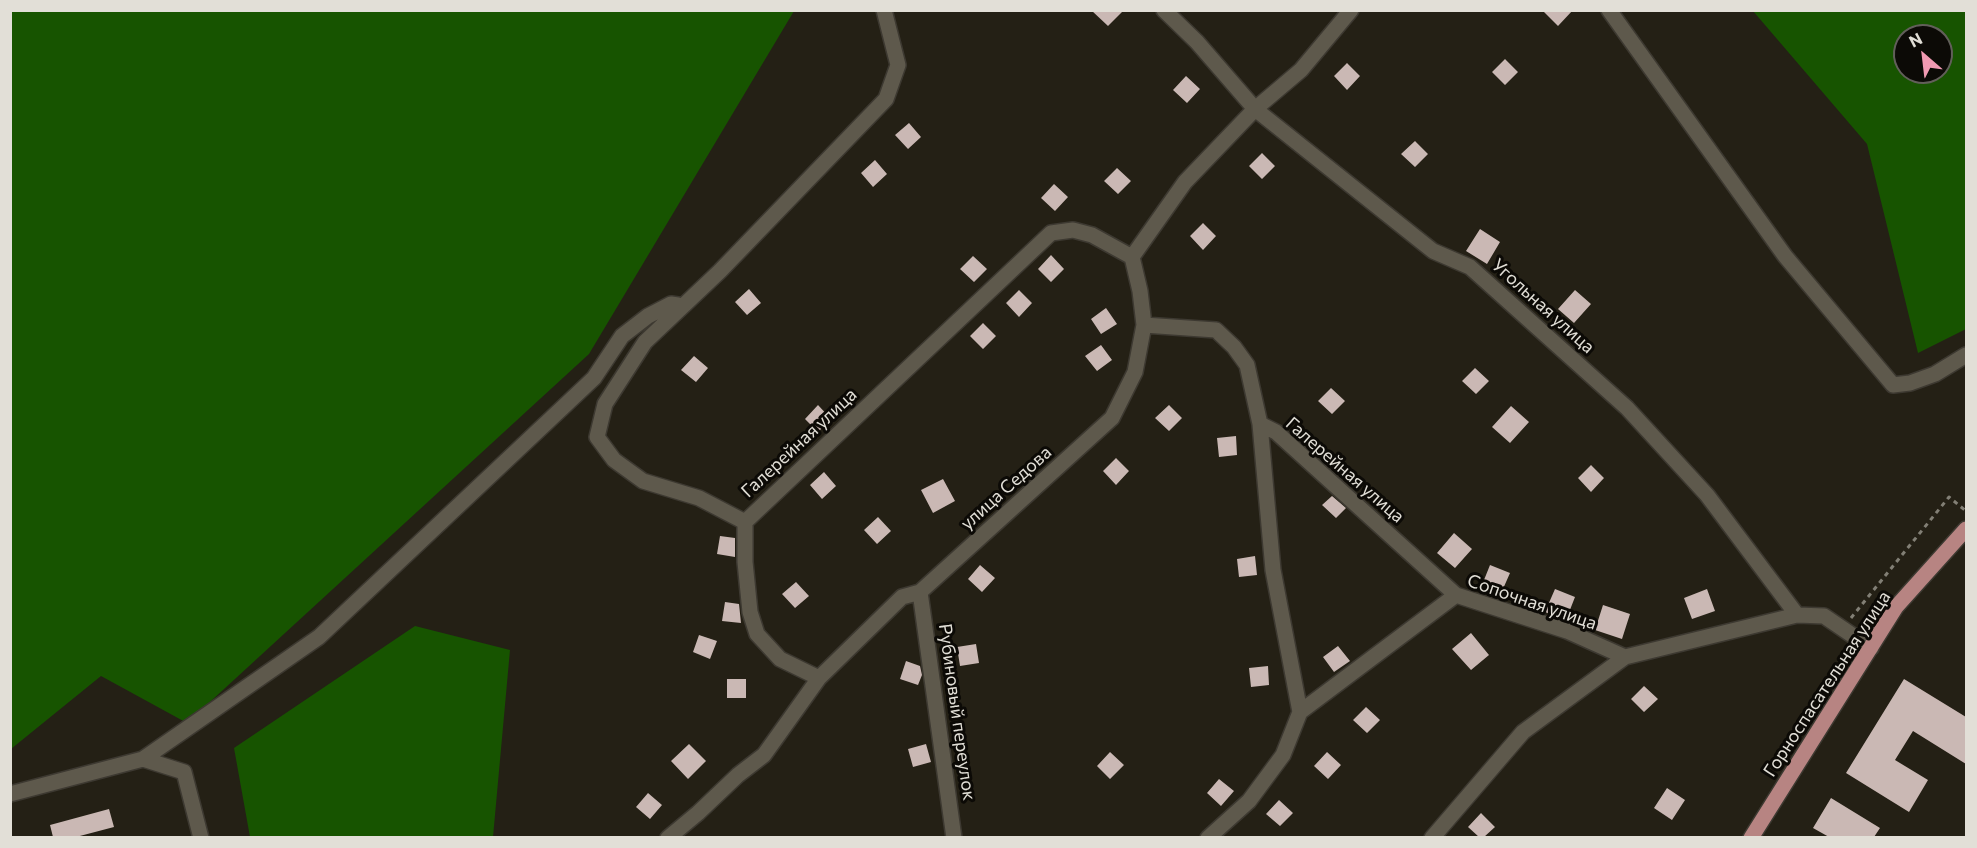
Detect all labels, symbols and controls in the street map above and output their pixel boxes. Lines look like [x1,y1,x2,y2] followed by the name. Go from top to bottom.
[1893,24,1953,84] north arrow
[1905,28,1925,51] text: N
[1487,254,1599,358] street label: Угольная улица
[737,384,861,502] street label: Галерейная улица
[1281,413,1409,527] street label: Галерейная улица
[956,442,1056,534] street label: улица Седова
[1464,570,1600,634] street label: Сопочная улица
[1759,587,1895,781] street label: Горноспасательная улица
[934,622,980,802] street label: Рубиновый переулок

